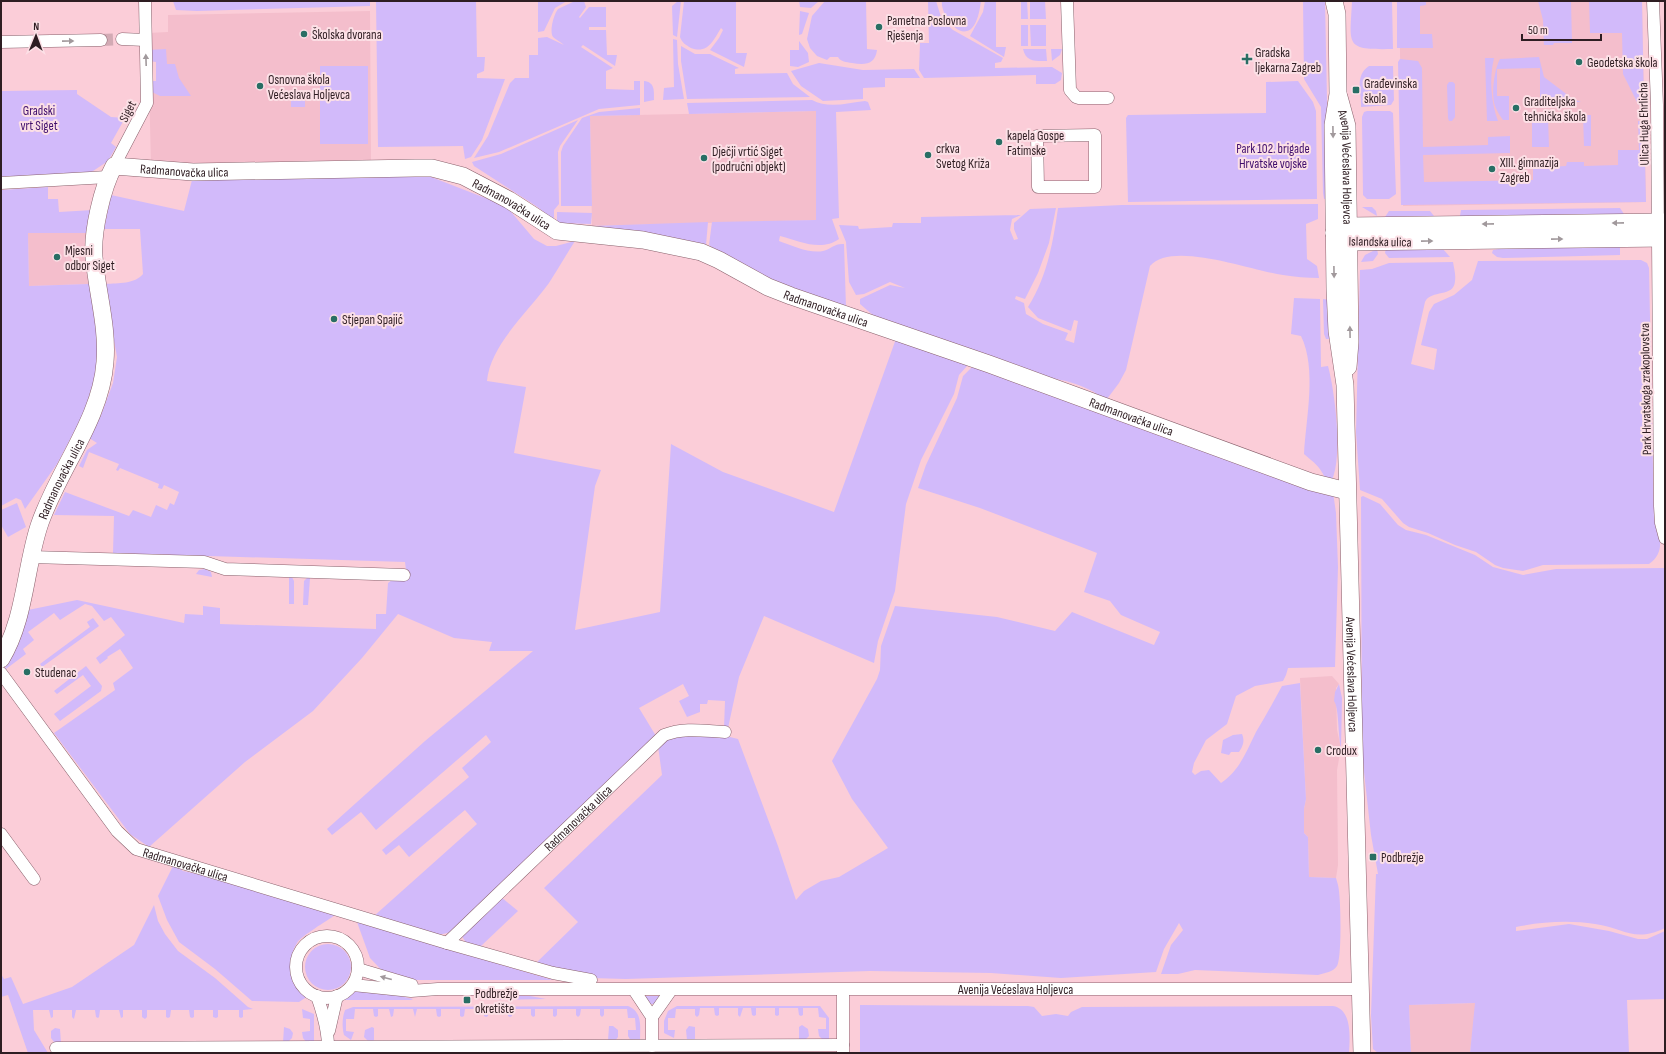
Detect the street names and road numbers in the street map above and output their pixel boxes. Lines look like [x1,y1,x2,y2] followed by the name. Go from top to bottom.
[1635,82,1653,166] street label: Ulica Huga Ehrlicha
[116,98,140,125] street label: Siget
[1334,107,1355,225] street label: Avenija Većeslava Holjevca
[140,161,228,181] street label: Radmanovačka ulica
[469,175,553,234] street label: Radmanovačka ulica
[1348,233,1412,251] street label: Islandska ulica
[781,287,870,331] street label: Radmanovačka ulica
[1637,323,1655,455] street label: Park Hrvatskoga zrakoplovstva
[1087,394,1175,440] street label: Radmanovačka ulica
[35,436,88,522] street label: Radmanovačka ulica
[1342,616,1361,732] street label: Avenija Većeslava Holjevca
[541,782,616,855] street label: Radmanovačka ulica
[141,845,230,885] street label: Radmanovačka ulica
[957,982,1073,998] street label: Avenija Većeslava Holjevca

